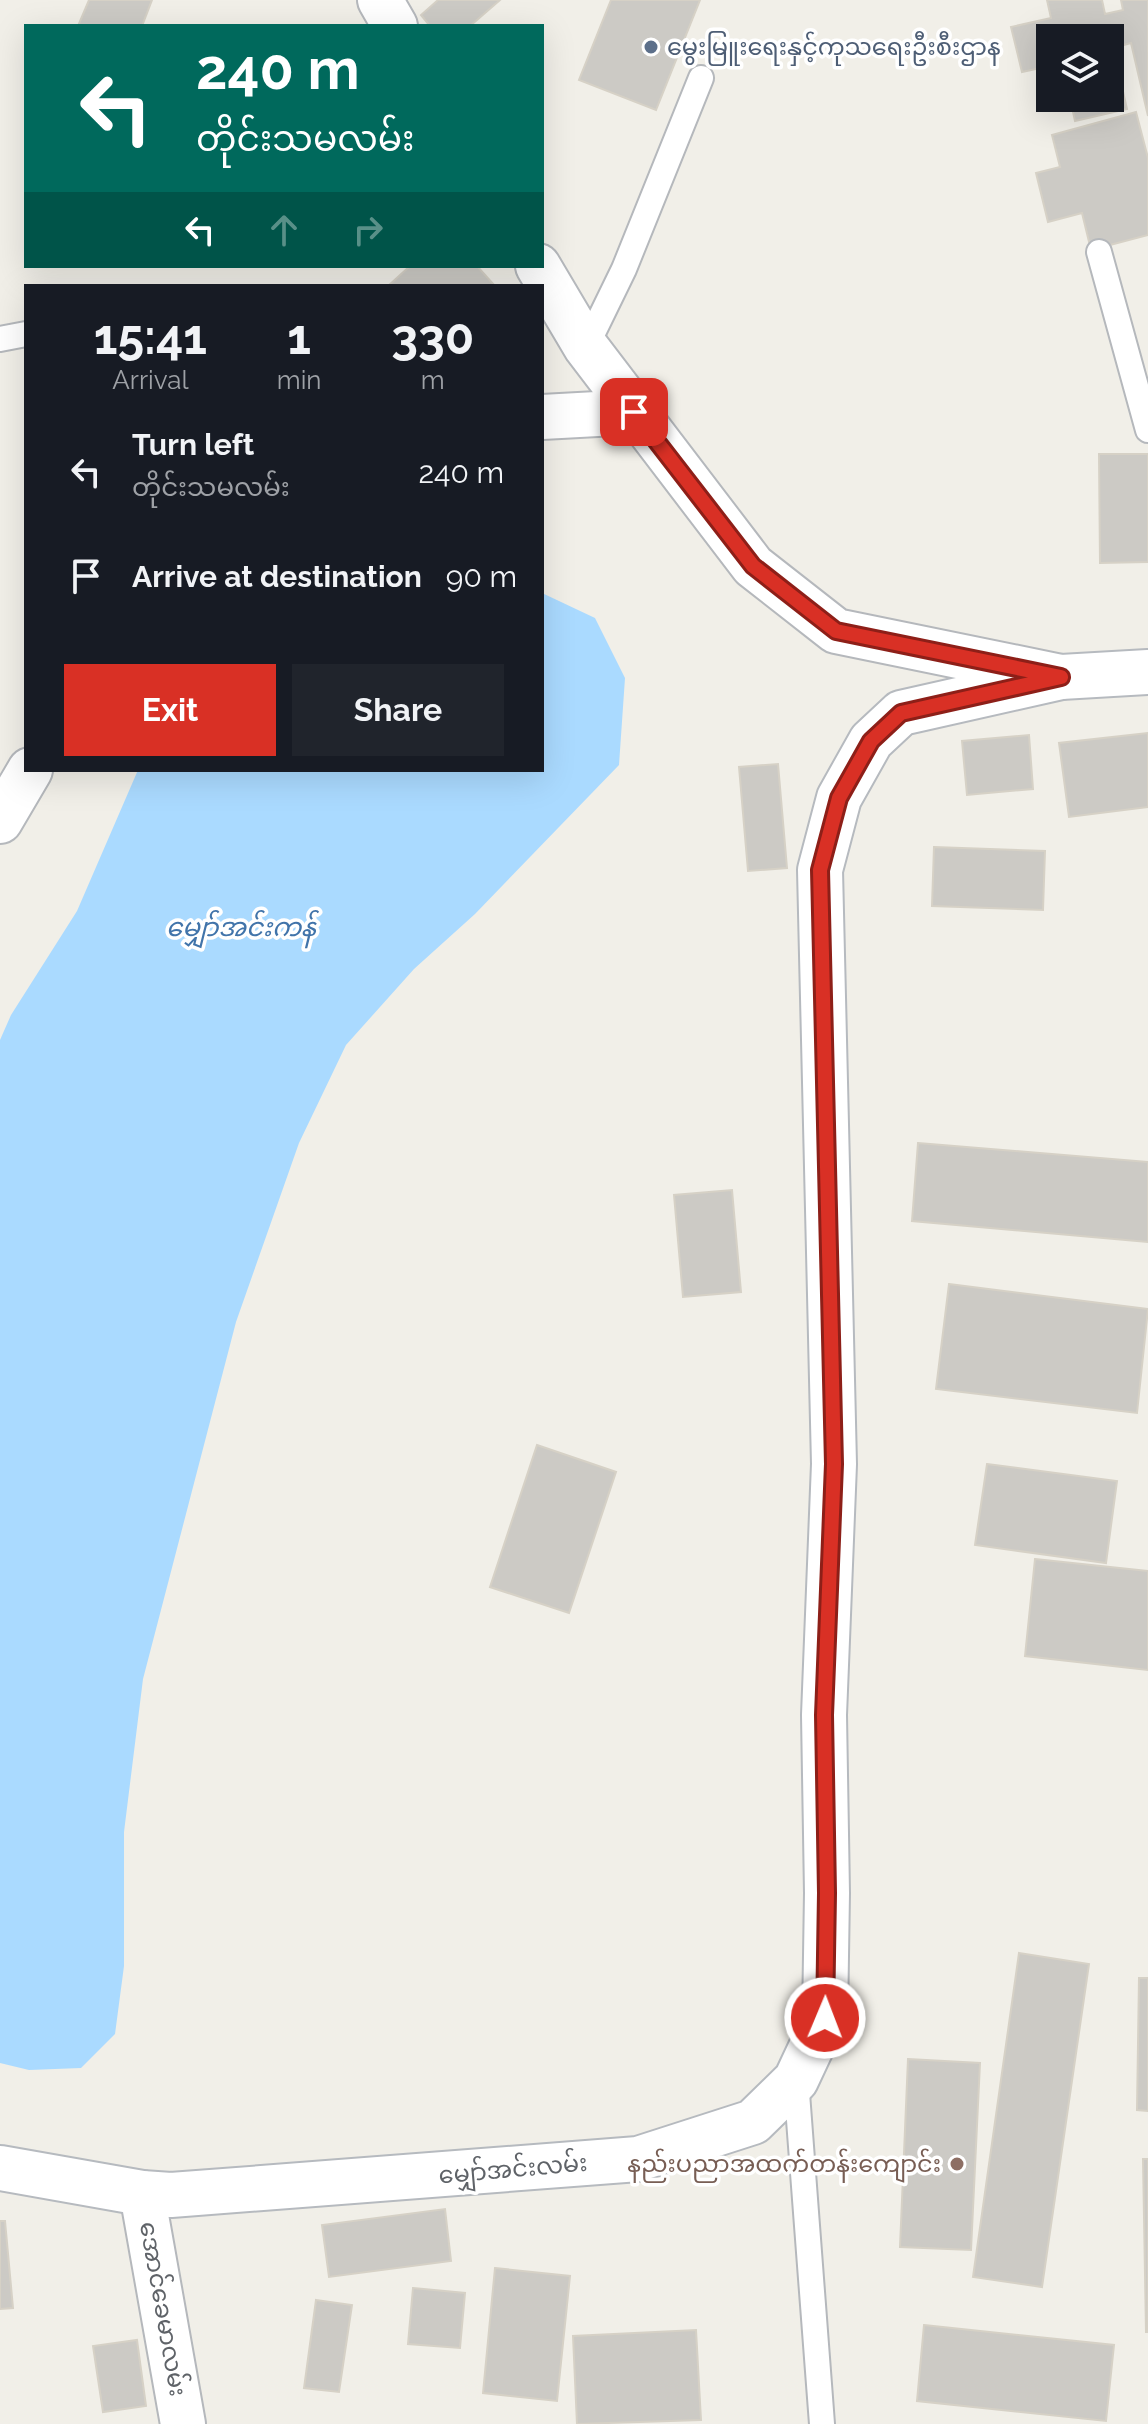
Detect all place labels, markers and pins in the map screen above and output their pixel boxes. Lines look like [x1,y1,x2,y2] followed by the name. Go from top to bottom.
[667,31,1001,66] place label: မွေးမြူးရေးနှင့်ကုသရေးဦးစီးဌာန
[642,38,660,56] marker: မွေးမြူးရေးနှင့်ကုသရေးဦးစီးဌာန
[600,378,668,446] pin
[627,2148,941,2183] place label: နည်းပညာအထက်တန်းကျောင်း
[948,2155,966,2173] marker: နည်းပညာအထက်တန်းကျောင်း

